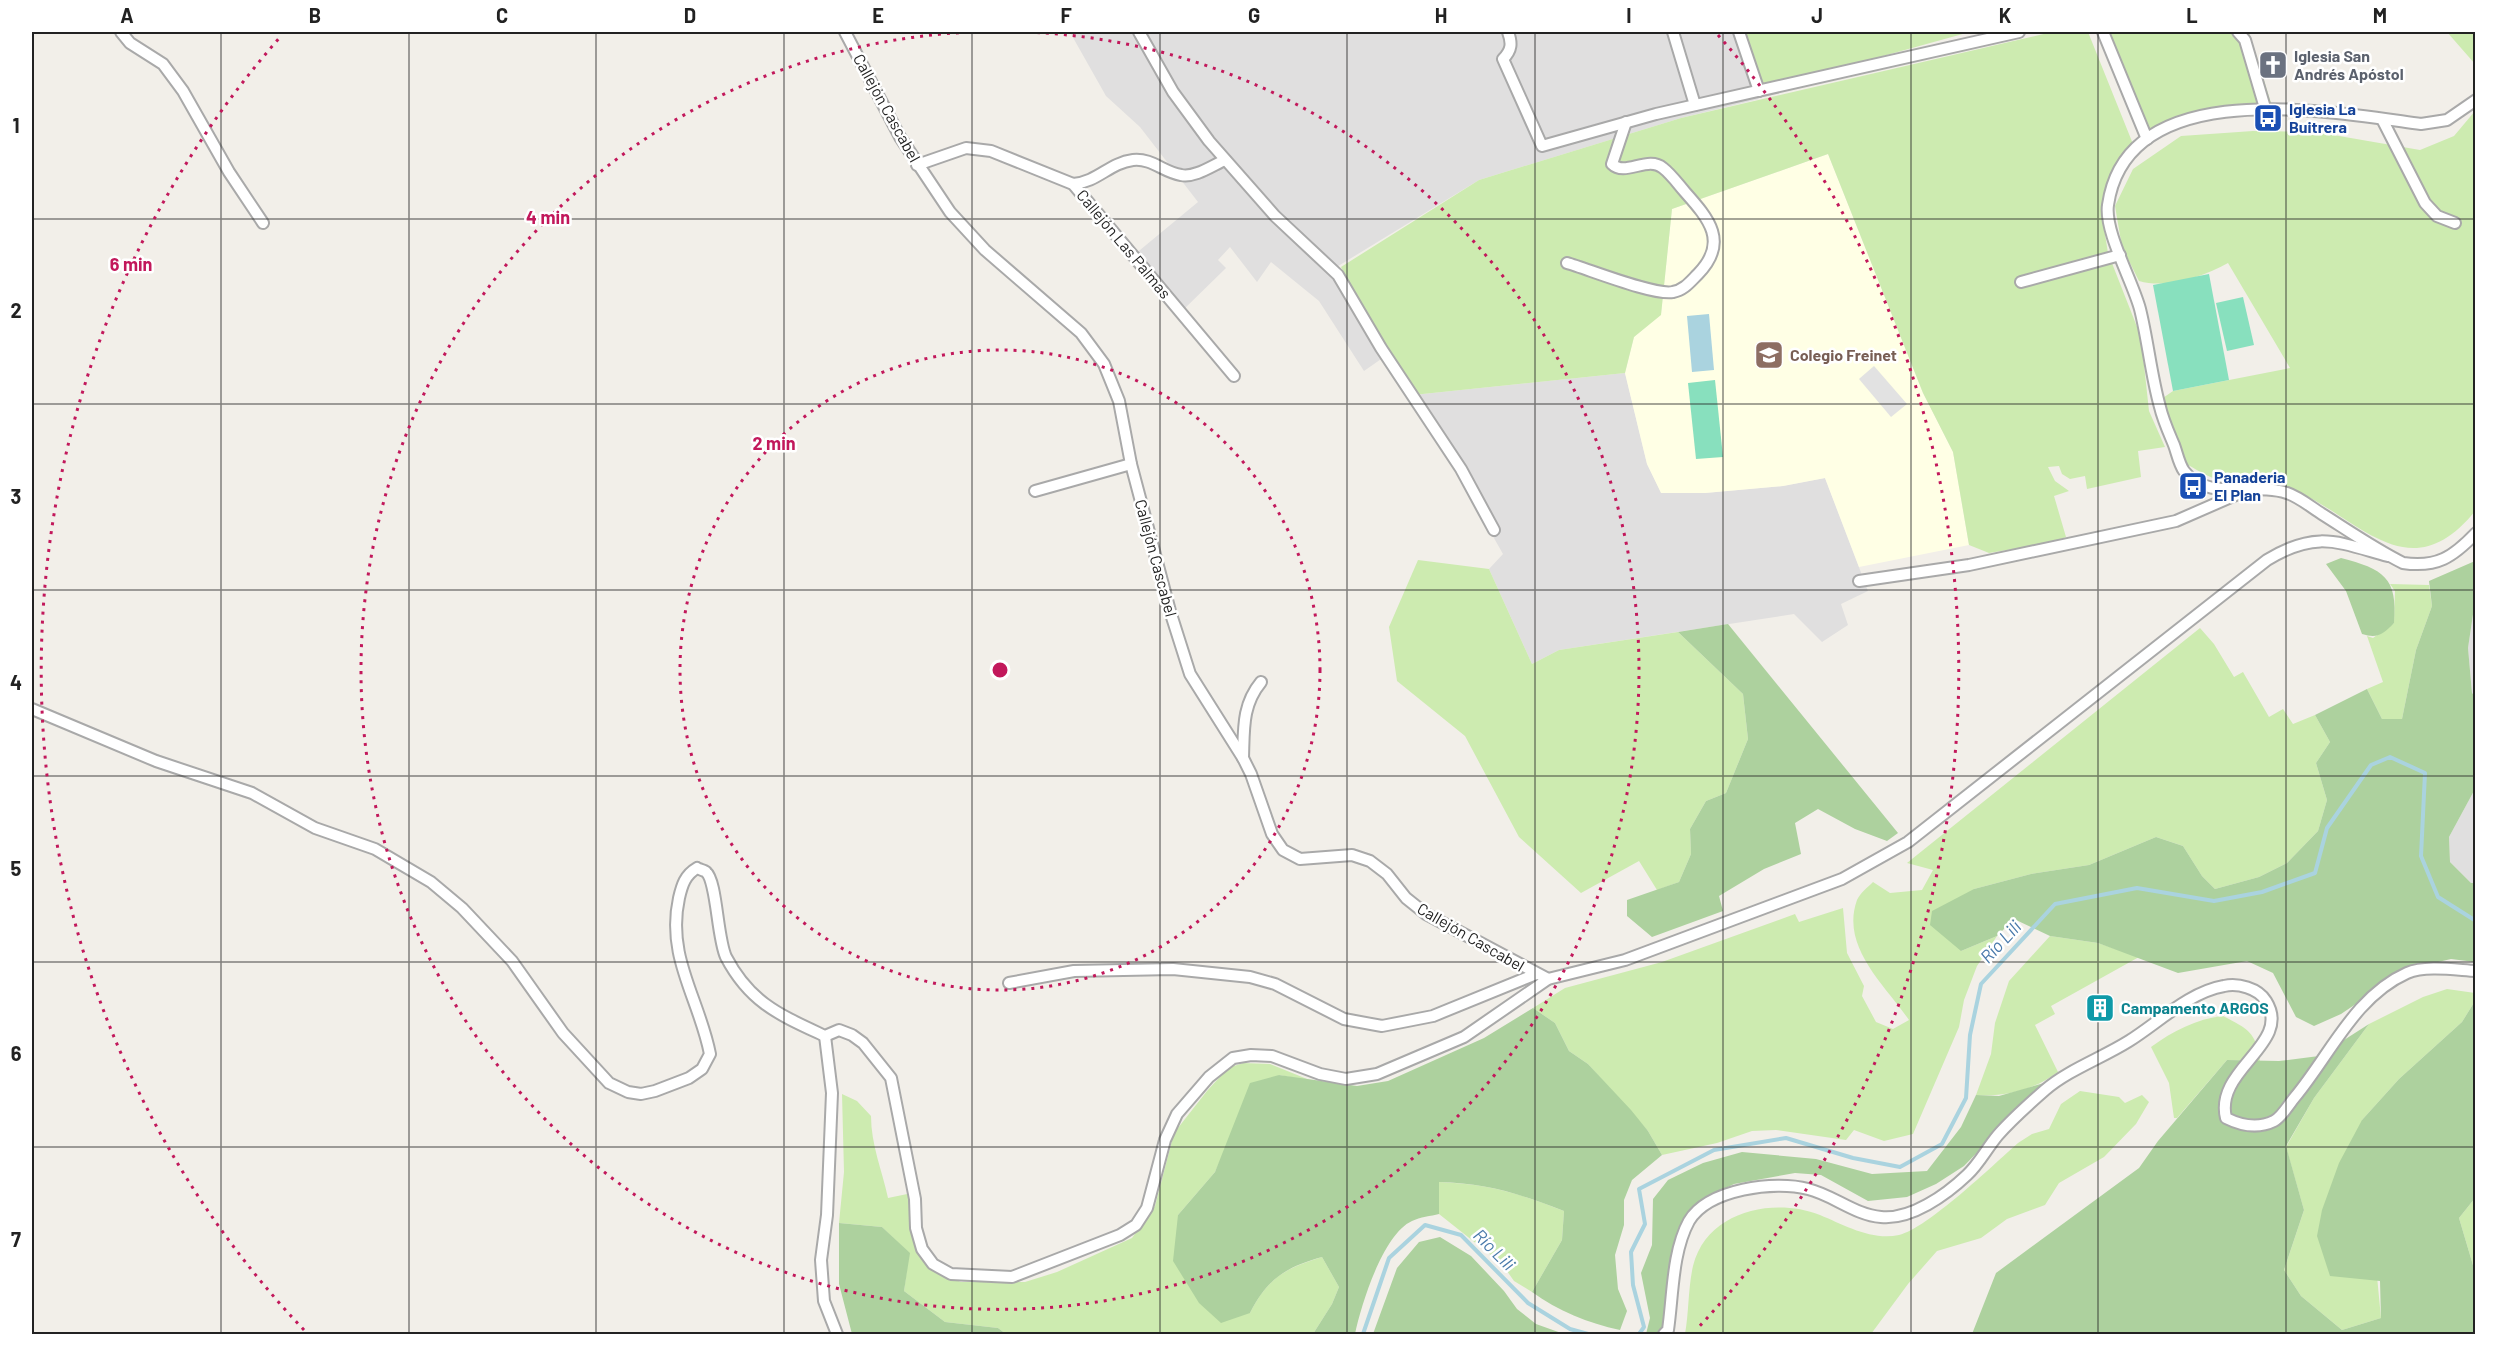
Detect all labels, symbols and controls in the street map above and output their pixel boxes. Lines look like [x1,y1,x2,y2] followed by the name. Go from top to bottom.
[120,3,134,27] text: A
[309,3,321,27] text: B
[496,3,508,27] text: C
[684,3,696,27] text: D
[872,3,884,27] text: E
[1060,3,1072,27] text: F
[1248,3,1260,27] text: G
[1435,3,1447,27] text: H
[1626,3,1632,27] text: I
[1811,3,1823,27] text: J
[1999,3,2012,27] text: K
[2186,3,2198,27] text: L
[2373,3,2387,27] text: M
[2294,46,2404,83] place label: Iglesia San Andrés Apóstol
[2257,49,2289,81] church icon: Iglesia San Andrés Apóstol
[850,50,925,165] street label: Callejón Cascabel
[2289,99,2356,136] place label: Iglesia La Buitrera
[2252,102,2284,134] bus stop icon: Iglesia La Buitrera
[12,113,20,137] text: 1
[1073,185,1176,302] street label: Callejón Las Palmas
[526,206,570,228] text: 4 min
[110,253,152,275] text: 6 min
[10,298,22,322] text: 2
[1753,339,1785,371] school or university icon: Colegio Freinet
[1790,345,1897,364] place label: Colegio Freinet
[752,432,796,454] text: 2 min
[2214,467,2286,504] place label: Panaderia El Plan
[2177,470,2209,502] bus stop icon: Panaderia El Plan
[11,484,21,508] text: 3
[1132,497,1181,619] street label: Callejón Cascabel
[990,660,1010,680] centre of rings
[10,670,22,694] text: 4
[11,856,22,880] text: 5
[1414,898,1528,975] street label: Callejón Cascabel
[1975,915,2026,967] water label: Río Lili
[2084,992,2116,1024] building icon: Campamento ARGOS
[2121,998,2269,1017] place label: Campamento ARGOS
[11,1041,22,1065] text: 6
[1469,1224,1521,1275] water label: Río Lili
[11,1227,21,1251] text: 7

